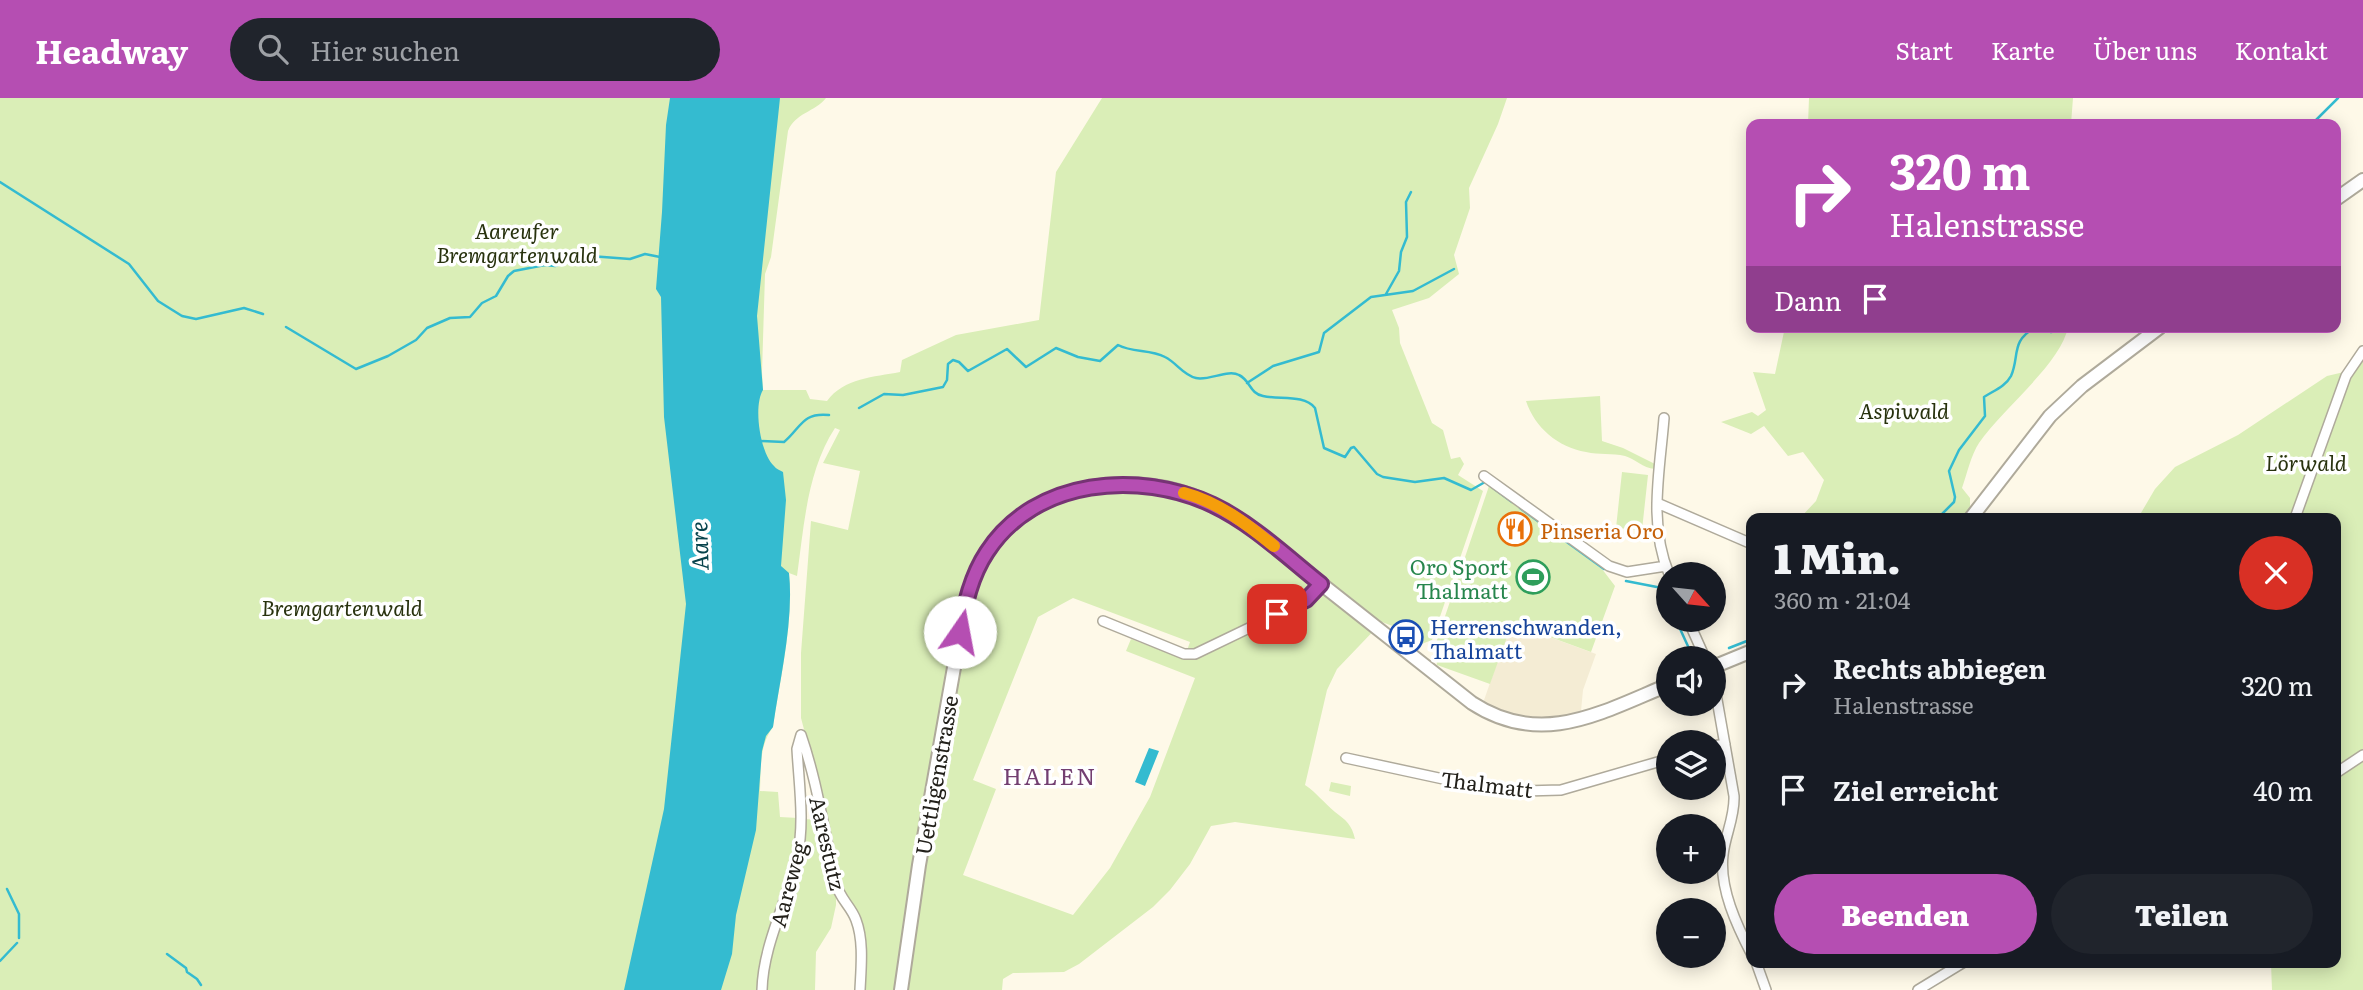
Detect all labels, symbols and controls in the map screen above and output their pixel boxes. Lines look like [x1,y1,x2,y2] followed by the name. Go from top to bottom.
[230,18,720,81] search box
[35,25,188,74] text: Headway
[254,30,292,68] icon: search
[310,30,460,69] text: Hier suchen
[1896,32,1953,67] text: Start
[1991,32,2055,67] text: Karte
[2093,32,2197,67] text: Über uns
[2235,32,2328,67] text: Kontakt
[1889,132,2031,205] text: 320 m
[1774,147,1865,238] icon: right
[1889,199,2085,247] text: Halenstrasse
[436,214,598,269] park label: Aareufer Bremgartenwald
[1774,280,1842,319] text: Dann
[1856,280,1894,318] icon: arrive
[1859,394,1949,425] park label: Aspiwald
[2265,446,2347,477] park label: Lörwald
[1496,510,1534,548] restaurant icon: Pinseria Oro
[1540,514,1664,545] place label: Pinseria Oro
[680,521,716,571] water label: Aare
[1774,525,1901,587] text: 1 Min.
[2239,536,2313,610] button: close
[1410,550,1509,605] place label: Oro Sport Thalmatt
[1514,558,1552,596] sports icon: Oro Sport Thalmatt
[1656,562,1726,632] north arrow
[1656,562,1726,968] map controls
[1774,582,1911,616] text: 360 m · 21:04
[1247,584,1307,644] pin
[261,591,423,622] park label: Bremgartenwald
[923,595,997,669] position arrow
[1258,595,1296,633] icon: arrive
[1430,610,1622,665] place label: Herrenschwanden, Thalmatt
[1387,618,1425,656] bus stop icon: Herrenschwanden, Thalmatt
[1656,646,1726,716] button: sound
[1833,648,2046,687] text: Rechts abbiegen
[2241,665,2313,704] text: 320 m
[1774,666,1812,704] icon: right
[1833,687,1974,721] text: Halenstrasse
[906,693,964,857] street label: Uettligenstrasse
[1656,730,1726,800] button: layers
[1003,758,1097,792] district label: HALEN
[1439,762,1535,804] street label: Thalmatt
[1833,770,1998,809] text: Ziel erreicht
[2253,770,2313,809] text: 40 m
[1774,771,1812,809] icon: arrive
[803,793,855,893] street label: Aarestutz
[1656,814,1726,884] button: +
[761,838,813,930] street label: Aareweg
[1774,874,2037,954] button: Beenden
[2051,874,2313,954] button: Teilen
[1656,898,1726,968] button: −

